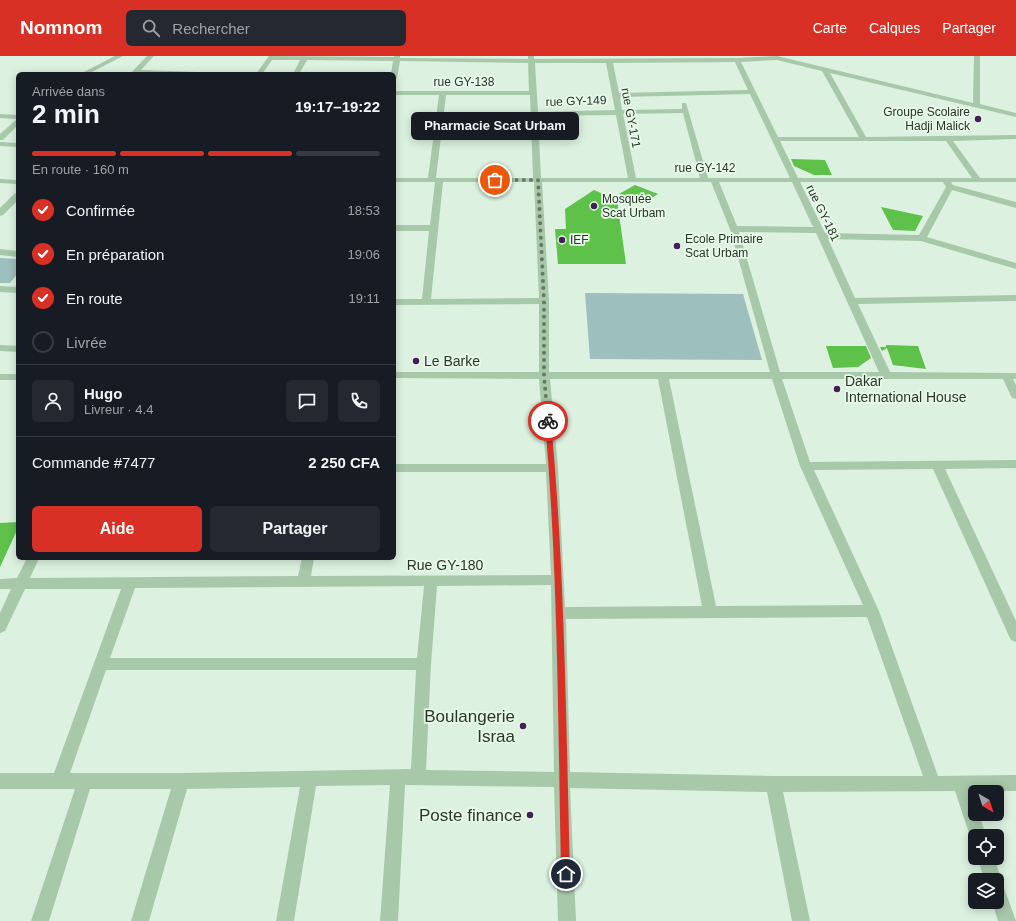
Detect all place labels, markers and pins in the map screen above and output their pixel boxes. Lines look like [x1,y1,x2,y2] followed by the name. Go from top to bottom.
[883,105,971,133] place label: Groupe Scolaire Hadji Malick
[411,112,579,140] callout: Pharmacie Scat Urbam
[973,114,983,124] marker: Groupe Scolaire Hadji Malick
[478,163,512,197] pin
[602,192,665,220] place label: Mosquée Scat Urbam
[589,201,599,211] marker: Mosquée Scat Urbam
[685,232,763,260] place label: Ecole Primaire Scat Urbam
[570,233,589,247] place label: IEF
[557,235,567,245] marker: IEF
[672,241,682,251] marker: Ecole Primaire Scat Urbam
[424,353,480,369] place label: Le Barke
[411,356,421,366] marker: Le Barke
[845,373,967,405] place label: Dakar International House
[832,384,842,394] marker: Dakar International House
[424,707,516,746] place label: Boulangerie Israa
[518,721,528,731] marker: Boulangerie Israa
[419,806,522,825] place label: Poste finance
[525,810,535,820] marker: Poste finance
[549,857,583,891] pin

